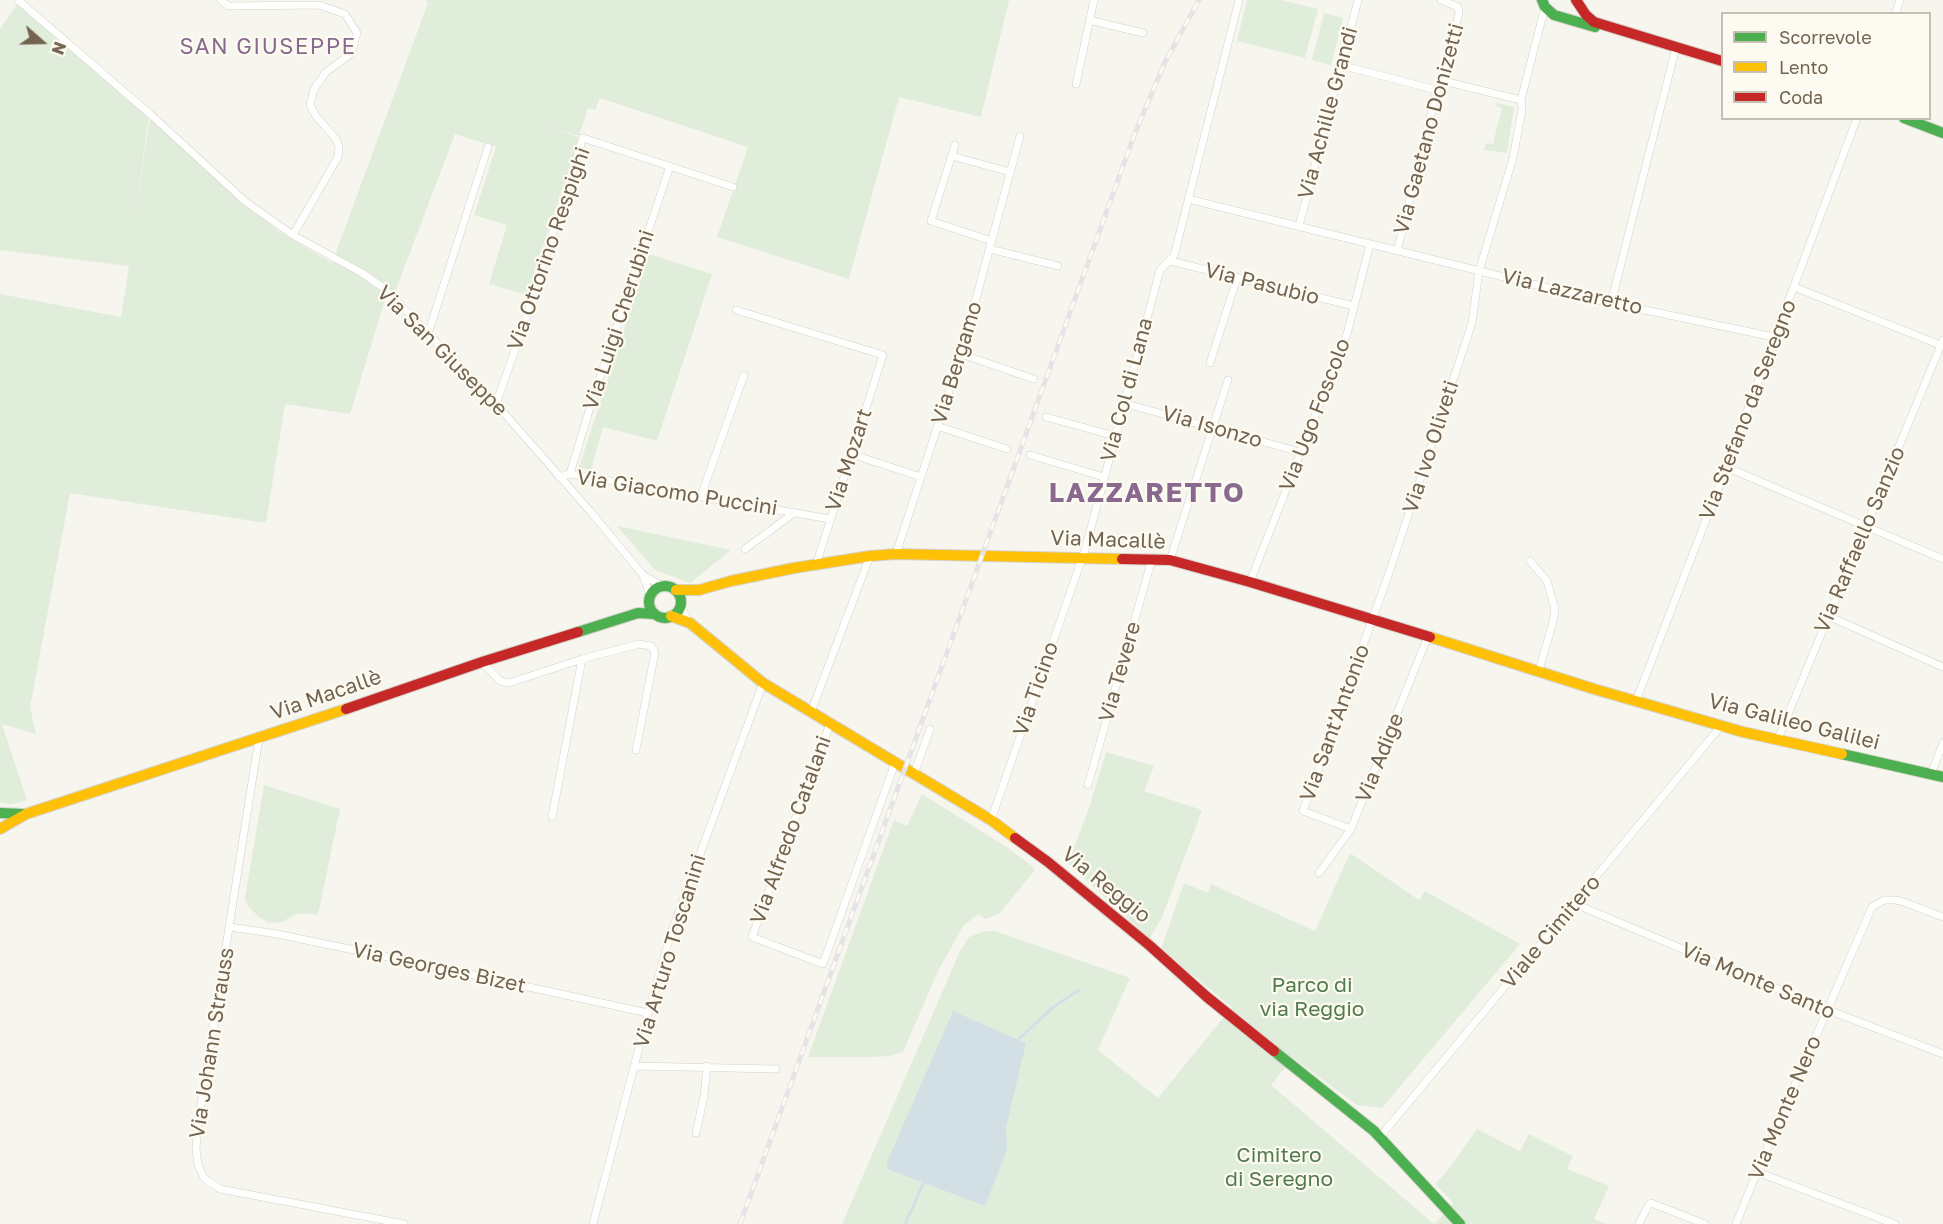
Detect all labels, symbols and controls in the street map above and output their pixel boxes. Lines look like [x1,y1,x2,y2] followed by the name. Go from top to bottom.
[12,12,72,72] north arrow
[1721,12,1931,120] legend
[1389,21,1469,237] street label: Via Gaetano Donizetti
[1293,24,1363,202] street label: Via Achille Grandi
[1779,26,1872,48] text: Scorrevole
[179,34,357,60] district label: SAN GIUSEPPE
[47,39,70,57] text: N
[1779,56,1828,78] text: Lento
[1779,86,1823,108] text: Coda
[502,144,596,354] street label: Via Ottorino Respighi
[578,227,660,413] street label: Via Luigi Cherubini
[1202,258,1322,310] street label: Via Pasubio
[1499,264,1645,320] street label: Via Lazzaretto
[371,280,513,422] street label: Via San Giuseppe
[1694,296,1802,524] street label: Via Stefano da Seregno
[926,299,988,427] street label: Via Bergamo
[1096,315,1158,465] street label: Via Col di Lana
[1274,335,1356,495] street label: Via Ugo Foscolo
[1398,377,1464,517] street label: Via Ivo Oliveti
[1159,401,1265,453] street label: Via Isonzo
[820,405,878,515] street label: Via Mozart
[1809,443,1911,637] street label: Via Raffaello Sanzio
[575,465,779,521] street label: Via Giacomo Puccini
[1049,477,1245,509] district label: LAZZARETTO
[1050,525,1166,555] street label: Via Macallè
[1094,619,1146,725] street label: Via Tevere
[1008,639,1064,739] street label: Via Ticino
[1295,641,1375,805] street label: Via Sant'Antonio
[267,664,385,726] street label: Via Macallè
[1706,689,1882,755] street label: Via Galileo Galilei
[1351,710,1409,806] street label: Via Adige
[745,732,837,928] street label: Via Alfredo Catalani
[1056,842,1156,928] street label: Via Reggio
[628,851,712,1051] street label: Via Arturo Toscanini
[1496,870,1606,994] street label: Viale Cimitero
[350,937,528,999] street label: Via Georges Bizet
[1677,937,1839,1025] street label: Via Monte Santo
[184,946,240,1140] street label: Via Johann Strauss
[1260,972,1364,1022] park label: Parco di via Reggio
[1743,1032,1827,1184] street label: Via Monte Nero
[1225,1142,1333,1192] park label: Cimitero di Seregno

